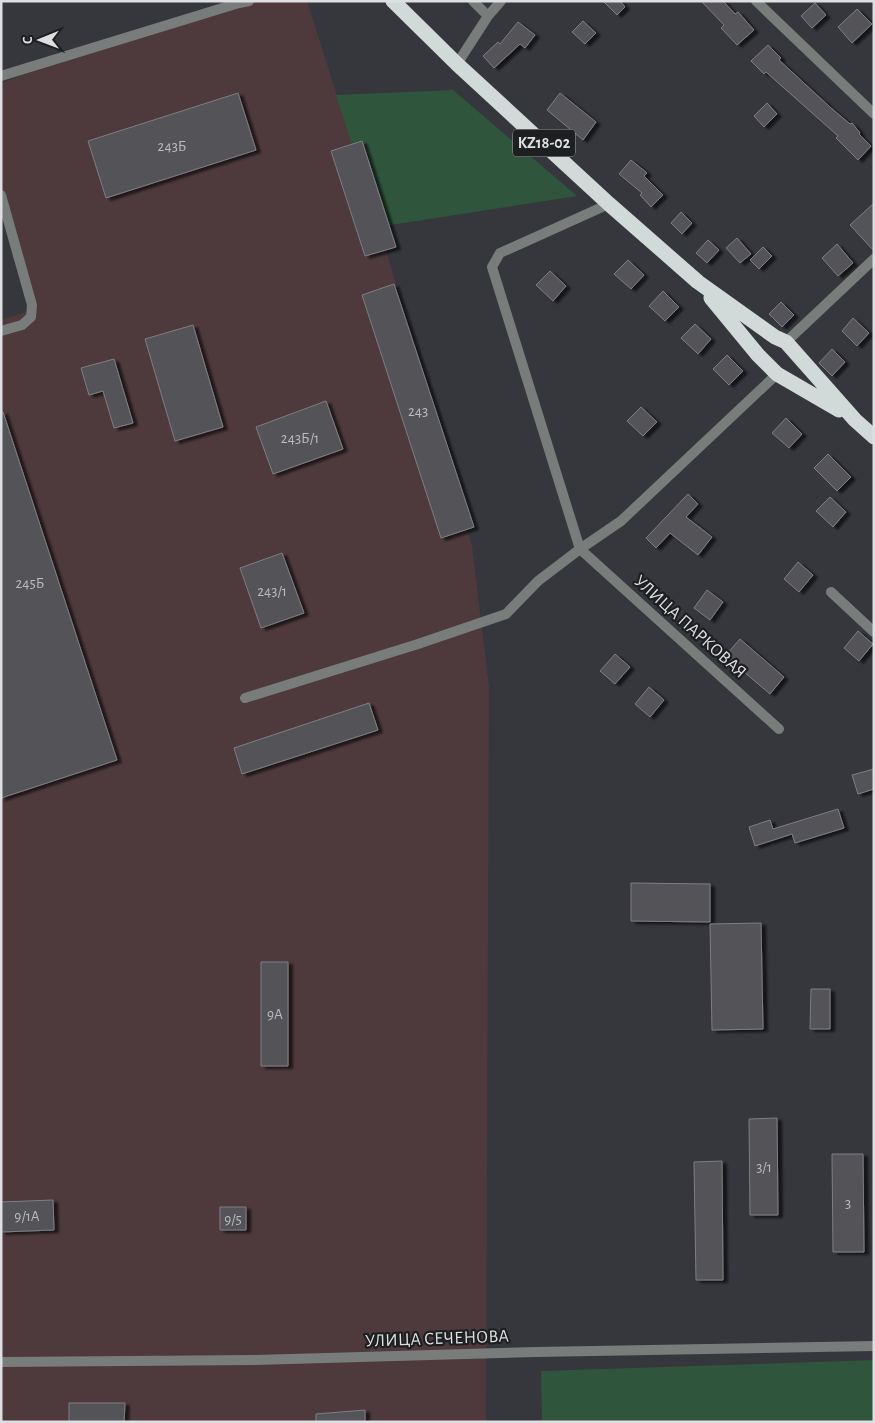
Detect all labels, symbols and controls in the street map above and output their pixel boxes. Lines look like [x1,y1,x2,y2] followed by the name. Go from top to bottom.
[15,15,65,65] north arrow
[21,36,35,44] text: С
[513,130,575,156] road number: KZ18-02
[158,139,186,154] house number: 243Б
[408,404,428,419] house number: 243
[281,431,319,446] house number: 243Б/1
[630,572,750,682] street label: УЛИЦА ПАРКОВАЯ
[16,576,44,591] house number: 245Б
[257,584,287,599] house number: 243/1
[267,1007,283,1022] house number: 9А
[756,1160,772,1175] house number: 3/1
[845,1196,851,1211] house number: 3
[14,1209,40,1224] house number: 9/1А
[224,1212,242,1227] house number: 9/5
[365,1327,510,1351] street label: УЛИЦА СЕЧЕНОВА

